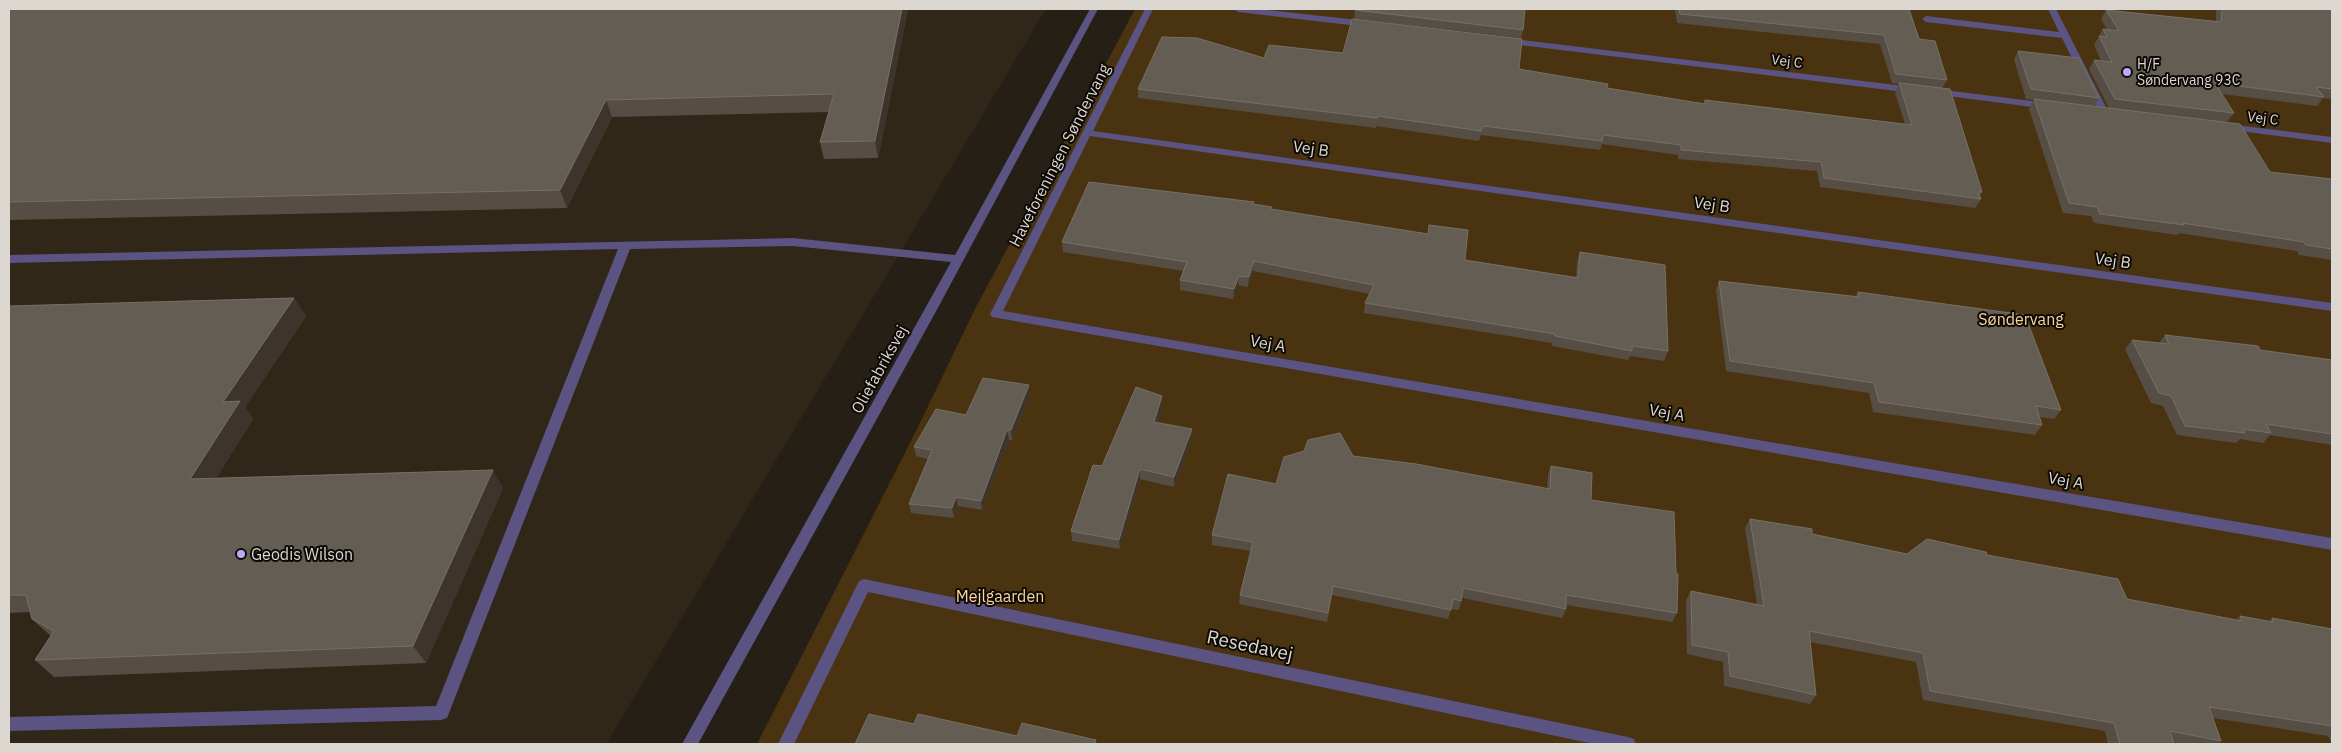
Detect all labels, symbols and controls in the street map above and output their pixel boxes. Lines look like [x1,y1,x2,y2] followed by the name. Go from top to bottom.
[1770,50,1804,72] street label: Vej C
[2137,55,2241,89] place label: H/F Søndervang 93C
[1004,60,1114,250] street label: Haveforeningen Søndervang
[2121,66,2133,78] marker: H/F Søndervang 93C
[2246,107,2280,129] street label: Vej C
[1292,136,1330,160] street label: Vej B
[1693,192,1731,216] street label: Vej B
[2094,248,2132,272] street label: Vej B
[1978,309,2064,329] park label: Søndervang
[847,321,911,417] street label: Oliefabriksvej
[1248,330,1288,356] street label: Vej A
[1647,399,1687,425] street label: Vej A
[2046,467,2086,493] street label: Vej A
[251,544,353,564] place label: Geodis Wilson
[235,548,247,560] marker: Geodis Wilson
[956,586,1044,606] park label: Mejlgaarden
[1205,624,1295,666] street label: Resedavej

